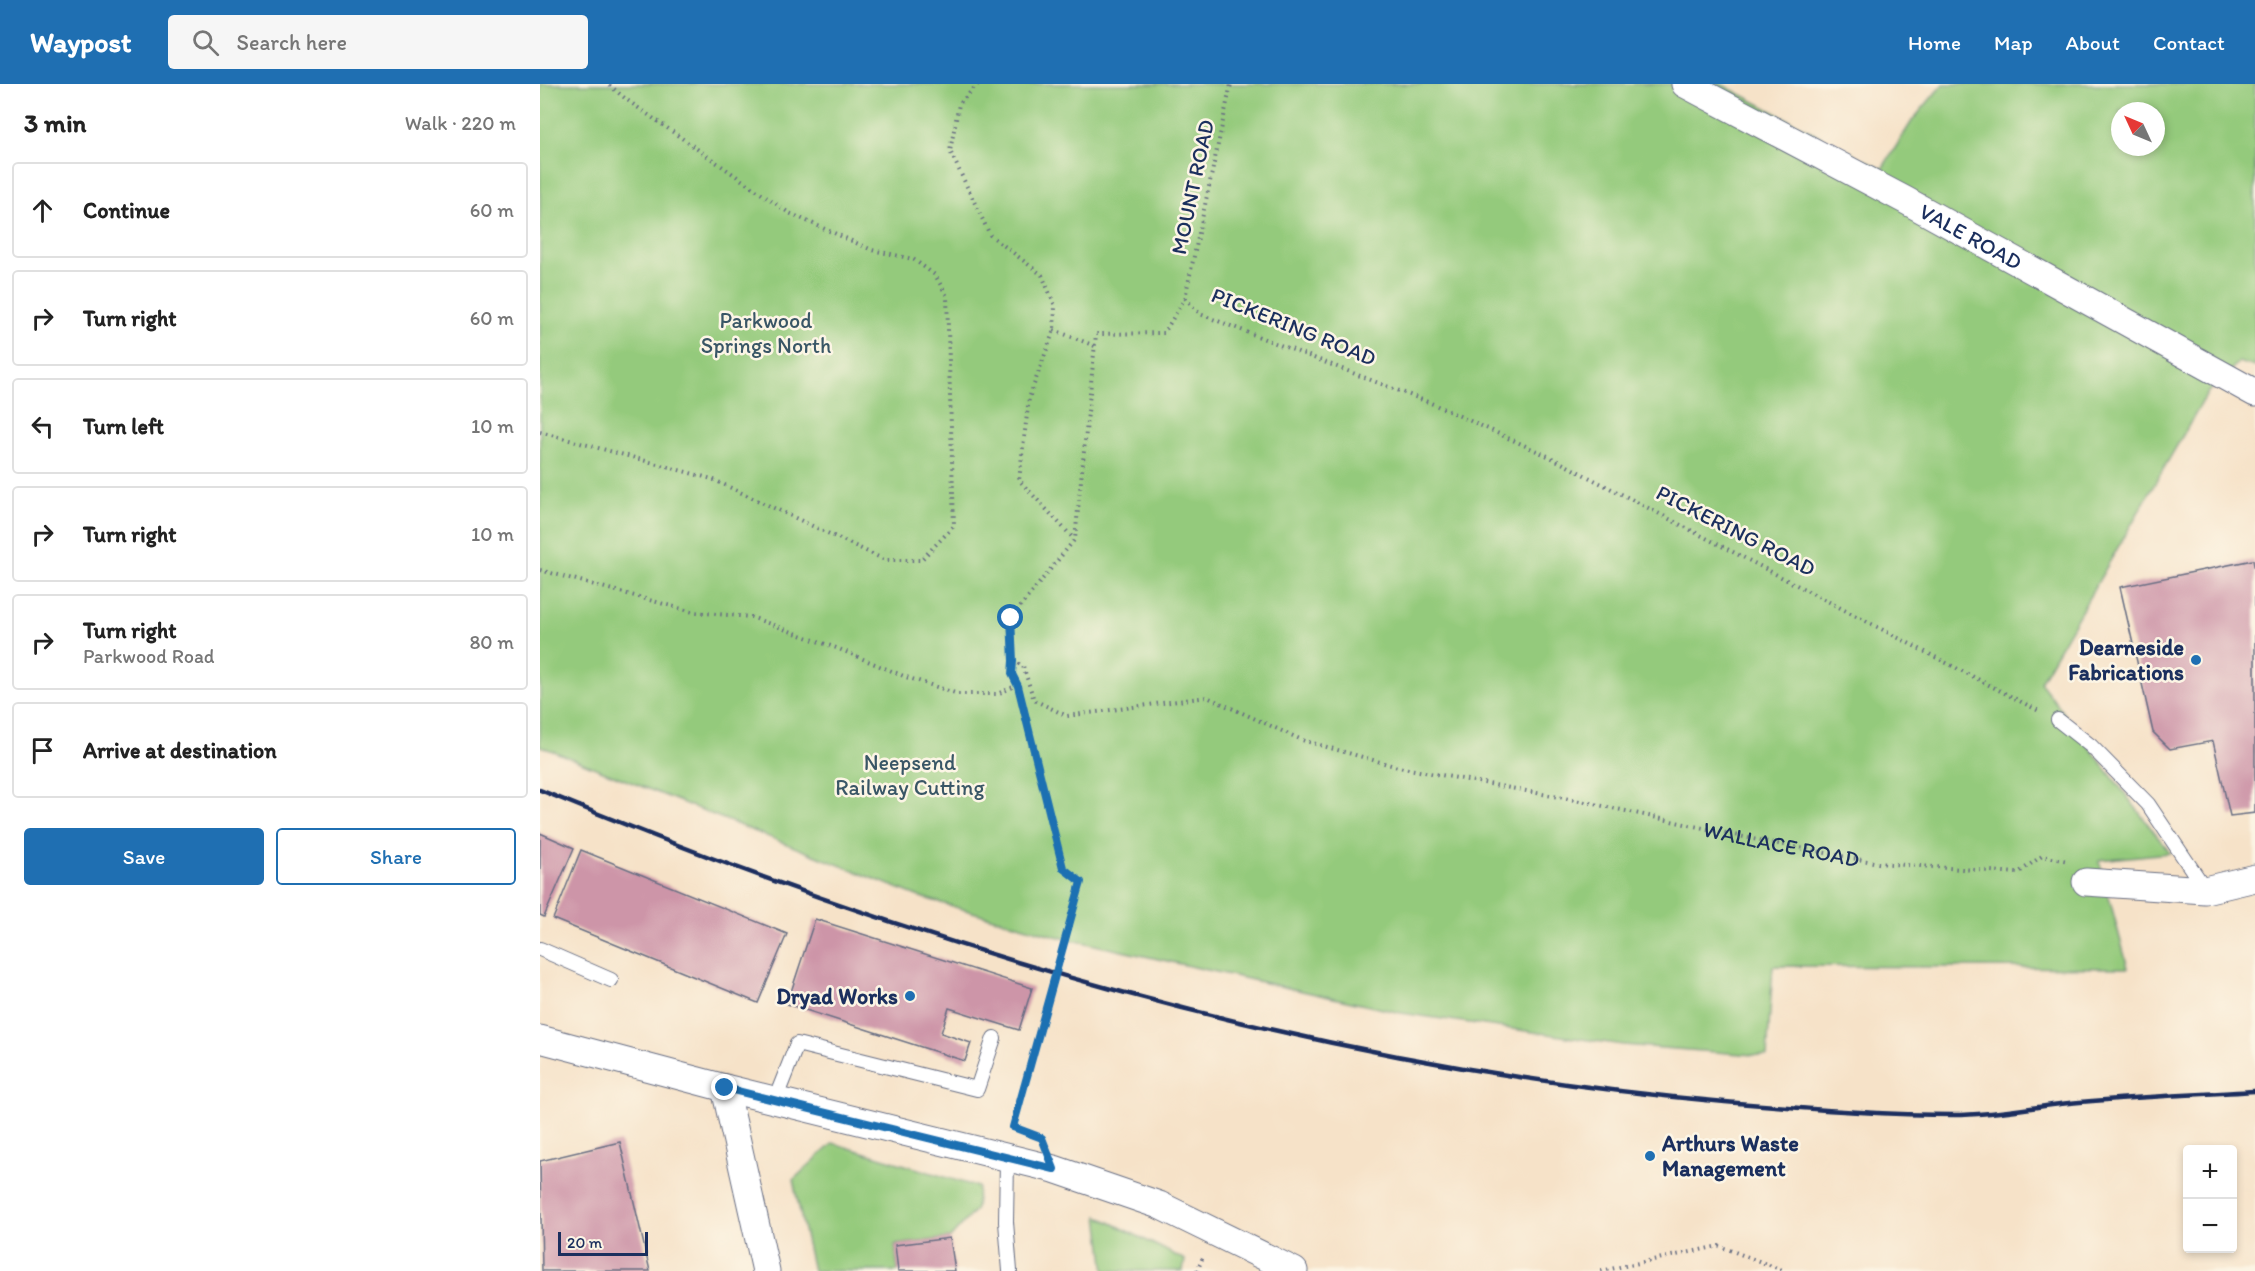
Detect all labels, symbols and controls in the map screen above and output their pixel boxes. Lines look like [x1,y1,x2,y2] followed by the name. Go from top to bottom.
[168,15,588,69] search box
[30,25,132,59] text: Waypost
[189,26,222,59] icon: search
[237,29,347,56] text: Search here
[1908,30,1961,55] text: Home
[1994,30,2033,55] text: Map
[2066,30,2120,55] text: About
[2153,30,2225,55] text: Contact
[2111,102,2165,156] north arrow
[24,107,86,139] text: 3 min
[405,111,516,135] text: Walk · 220 m
[1165,117,1220,257] street label: MOUNT ROAD
[26,194,59,227] icon: ahead
[83,197,170,224] text: Continue
[470,198,514,222] text: 60 m
[1915,198,2027,276] street label: VALE ROAD
[1208,281,1380,372] street label: PICKERING ROAD
[26,302,59,335] icon: right
[83,305,177,332] text: Turn right
[470,306,514,330] text: 60 m
[701,307,831,359] park label: Parkwood Springs North
[26,410,59,443] icon: left
[83,413,164,440] text: Turn left
[471,414,514,438] text: 10 m
[1652,479,1820,582] street label: PICKERING ROAD
[26,518,59,551] icon: right
[83,521,177,548] text: Turn right
[471,522,514,546] text: 10 m
[997,604,1023,630] route start
[83,617,177,644] text: Turn right
[26,626,59,659] icon: right
[469,630,514,654] text: 80 m
[2068,634,2184,686] place label: Dearneside Fabrications
[83,644,215,668] text: Parkwood Road
[2189,653,2203,667] marker: Dearneside Fabrications
[26,734,59,767] icon: arrive
[83,737,277,764] text: Arrive at destination
[835,749,986,801] park label: Neepsend Railway Cutting
[1701,815,1862,873] street label: WALLACE ROAD
[24,828,264,885] button: Save
[276,828,516,885] button: Share
[776,983,898,1010] place label: Dryad Works
[903,989,917,1003] marker: Dryad Works
[711,1074,737,1100] route end
[1661,1130,1799,1182] place label: Arthurs Waste Management
[2183,1145,2237,1253] map controls
[2183,1145,2237,1199] button: +
[1643,1149,1657,1163] marker: Arthurs Waste Management
[2183,1199,2237,1253] button: −
[558,1229,648,1256] scale bar
[567,1233,602,1252] text: 20 m

